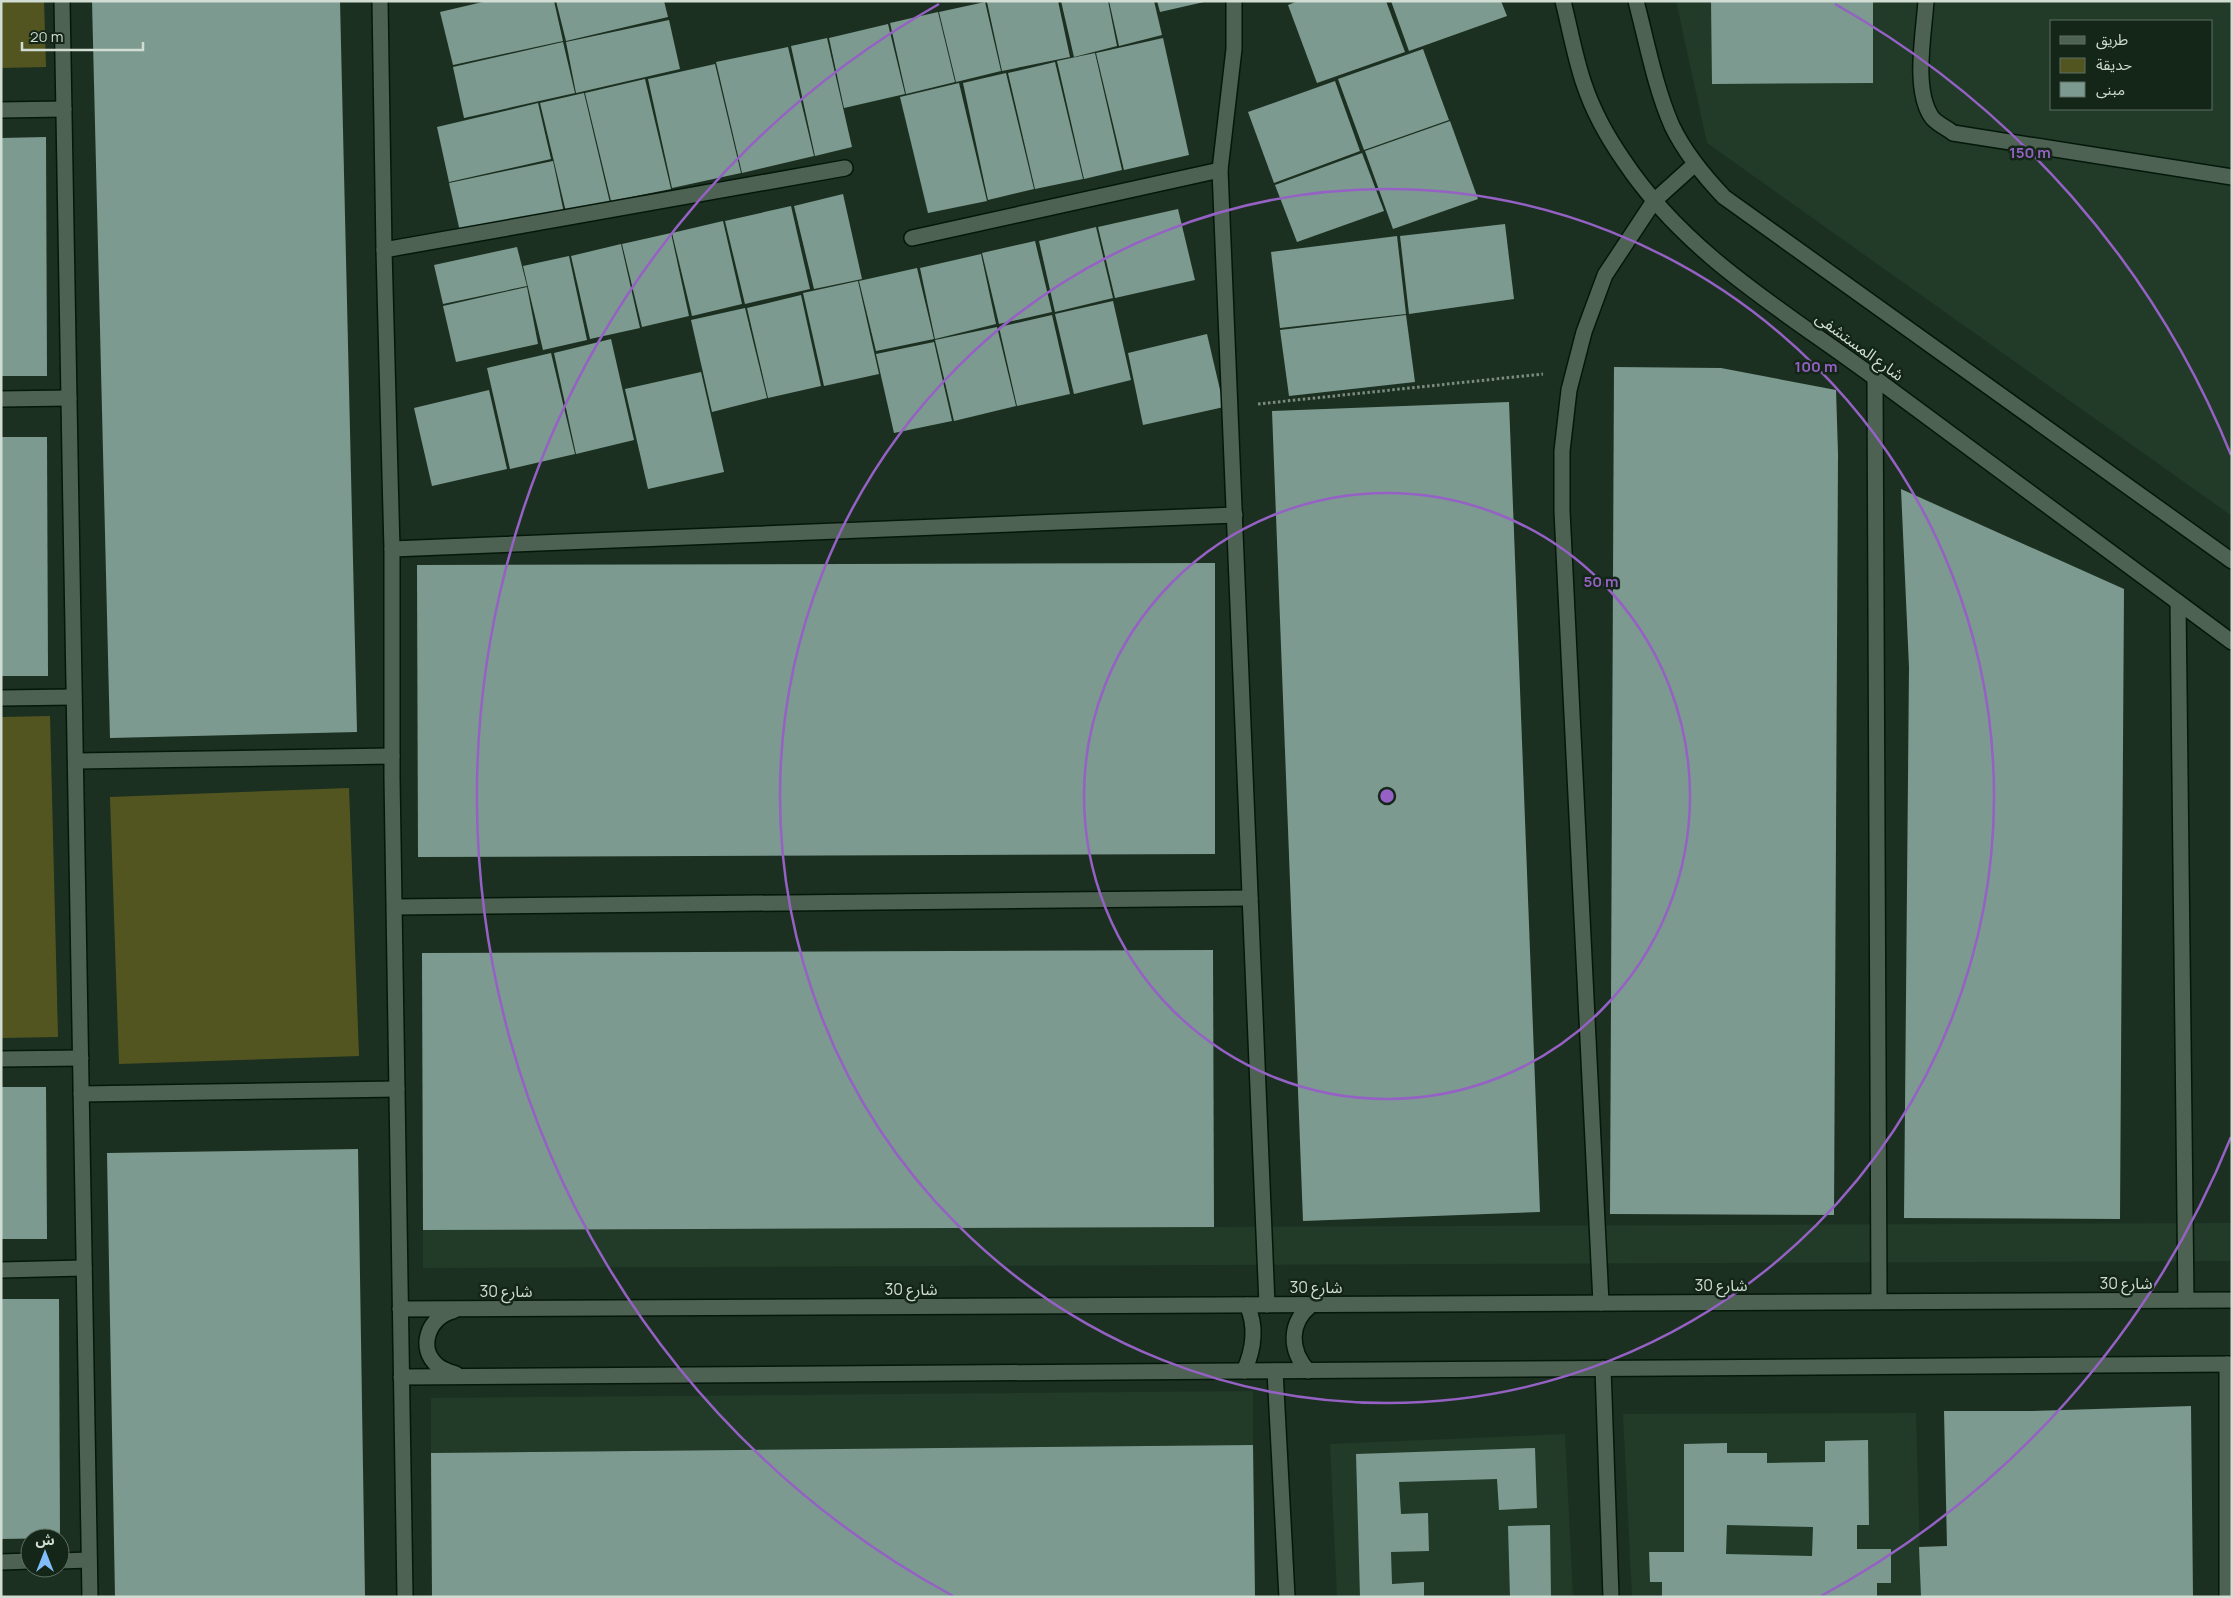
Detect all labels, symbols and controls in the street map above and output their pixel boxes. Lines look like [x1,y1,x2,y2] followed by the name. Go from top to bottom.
[22,20,144,52] scale bar
[2050,20,2213,110] legend
[30,26,63,47] text: 20 m
[2096,29,2128,50] text: طريق
[2096,54,2132,75] text: حديقة
[2096,79,2125,100] text: مبنى
[2009,142,2051,163] text: 150 m
[1810,306,1909,387] street label: شارع المستشفى
[1795,356,1837,377] text: 100 m
[1583,571,1619,592] text: 50 m
[1378,787,1396,805] centre of rings
[2100,1272,2153,1296] street label: شارع 30
[1695,1274,1748,1298] street label: شارع 30
[1290,1276,1343,1300] street label: شارع 30
[885,1278,938,1302] street label: شارع 30
[480,1280,533,1304] street label: شارع 30
[20,1528,70,1578] north arrow
[35,1530,55,1549] text: ش

